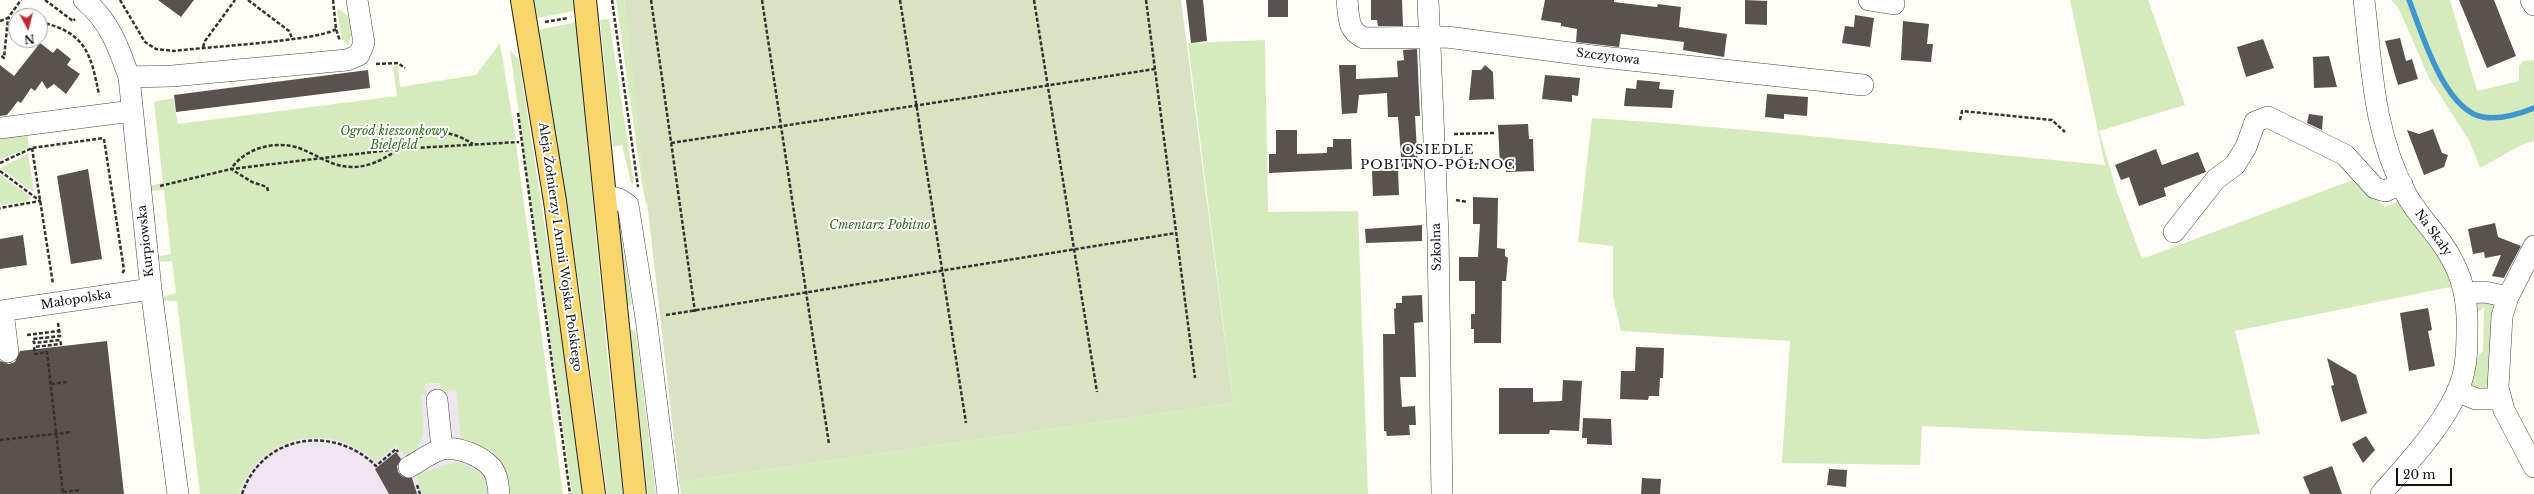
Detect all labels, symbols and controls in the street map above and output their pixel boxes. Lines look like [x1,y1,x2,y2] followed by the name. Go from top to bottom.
[8,8,48,48] north arrow
[23,31,35,46] text: N
[1575,46,1641,68] street label: Szczytowa
[535,121,585,373] street label: Aleja Żołnierzy I Armii Wojska Polskiego
[340,125,448,153] park label: Ogród kieszonkowy Bielefeld
[1360,142,1516,173] district label: OSIEDLE POBITNO-PÓŁNOC
[135,204,157,278] street label: Kurpiowska
[2411,207,2455,259] street label: Na Skały
[829,219,931,233] park label: Cmentarz Pobitno
[1429,223,1445,271] street label: Szkolna
[40,287,112,313] street label: Małopolska
[2398,460,2454,486] scale bar
[2403,467,2435,482] text: 20 m

